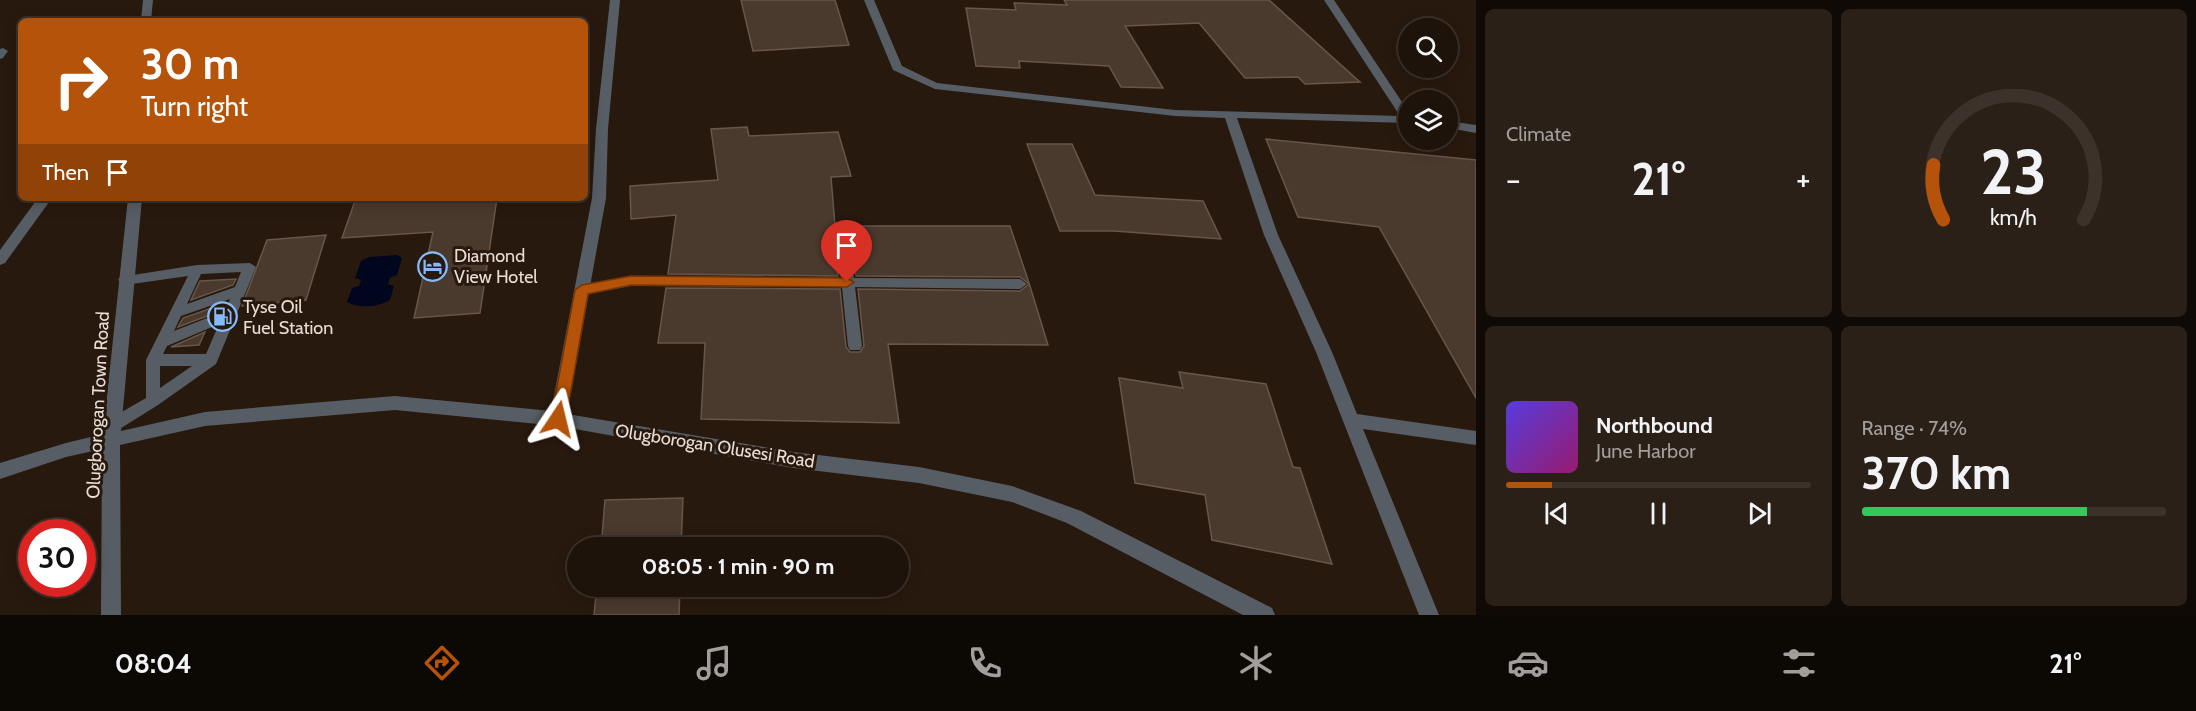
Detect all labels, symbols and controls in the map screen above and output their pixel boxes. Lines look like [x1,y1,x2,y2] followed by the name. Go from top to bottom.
[1398,18,1458,150] map controls
[1398,18,1458,78] button: search
[141,38,239,90] text: 30 m
[42,42,120,120] icon: right
[141,90,248,123] text: Turn right
[1398,90,1458,150] button: layers
[1506,122,1571,146] text: Climate
[1980,134,2047,210] text: 23
[1632,152,1685,206] text: 21°
[101,156,134,189] icon: arrive
[42,159,89,186] text: Then
[1506,159,1521,199] text: −
[1796,159,1810,199] text: +
[1990,204,2037,230] text: km/h
[821,220,872,282] pin
[830,229,863,262] icon: arrive
[454,245,538,288] place label: Diamond View Hotel
[417,250,449,282] hotel icon: Diamond View Hotel
[243,296,333,339] place label: Tyse Oil Fuel Station
[206,301,238,333] fuel station icon: Tyse Oil Fuel Station
[82,311,114,499] street label: Olugborogan Town Road
[526,387,590,451] position arrow
[1596,412,1713,439] text: Northbound
[1862,416,1967,440] text: Range · 74%
[614,419,816,473] street label: Olugborogan Olusesi Road
[1596,439,1696,463] text: June Harbor
[1862,446,2011,500] text: 370 km
[1540,497,1573,530] icon: previous
[1642,497,1675,530] icon: pause
[1743,497,1776,530] icon: next
[18,519,96,597] speed limit sign: 30
[642,553,834,580] text: 08:05 · 1 min · 90 m
[421,642,463,684] icon: directions
[693,642,735,684] icon: music
[964,642,1006,684] icon: phone
[1235,642,1277,684] icon: climate
[1507,642,1549,684] icon: car
[1778,642,1820,684] icon: filters
[115,647,192,680] text: 08:04
[2049,647,2081,680] text: 21°

